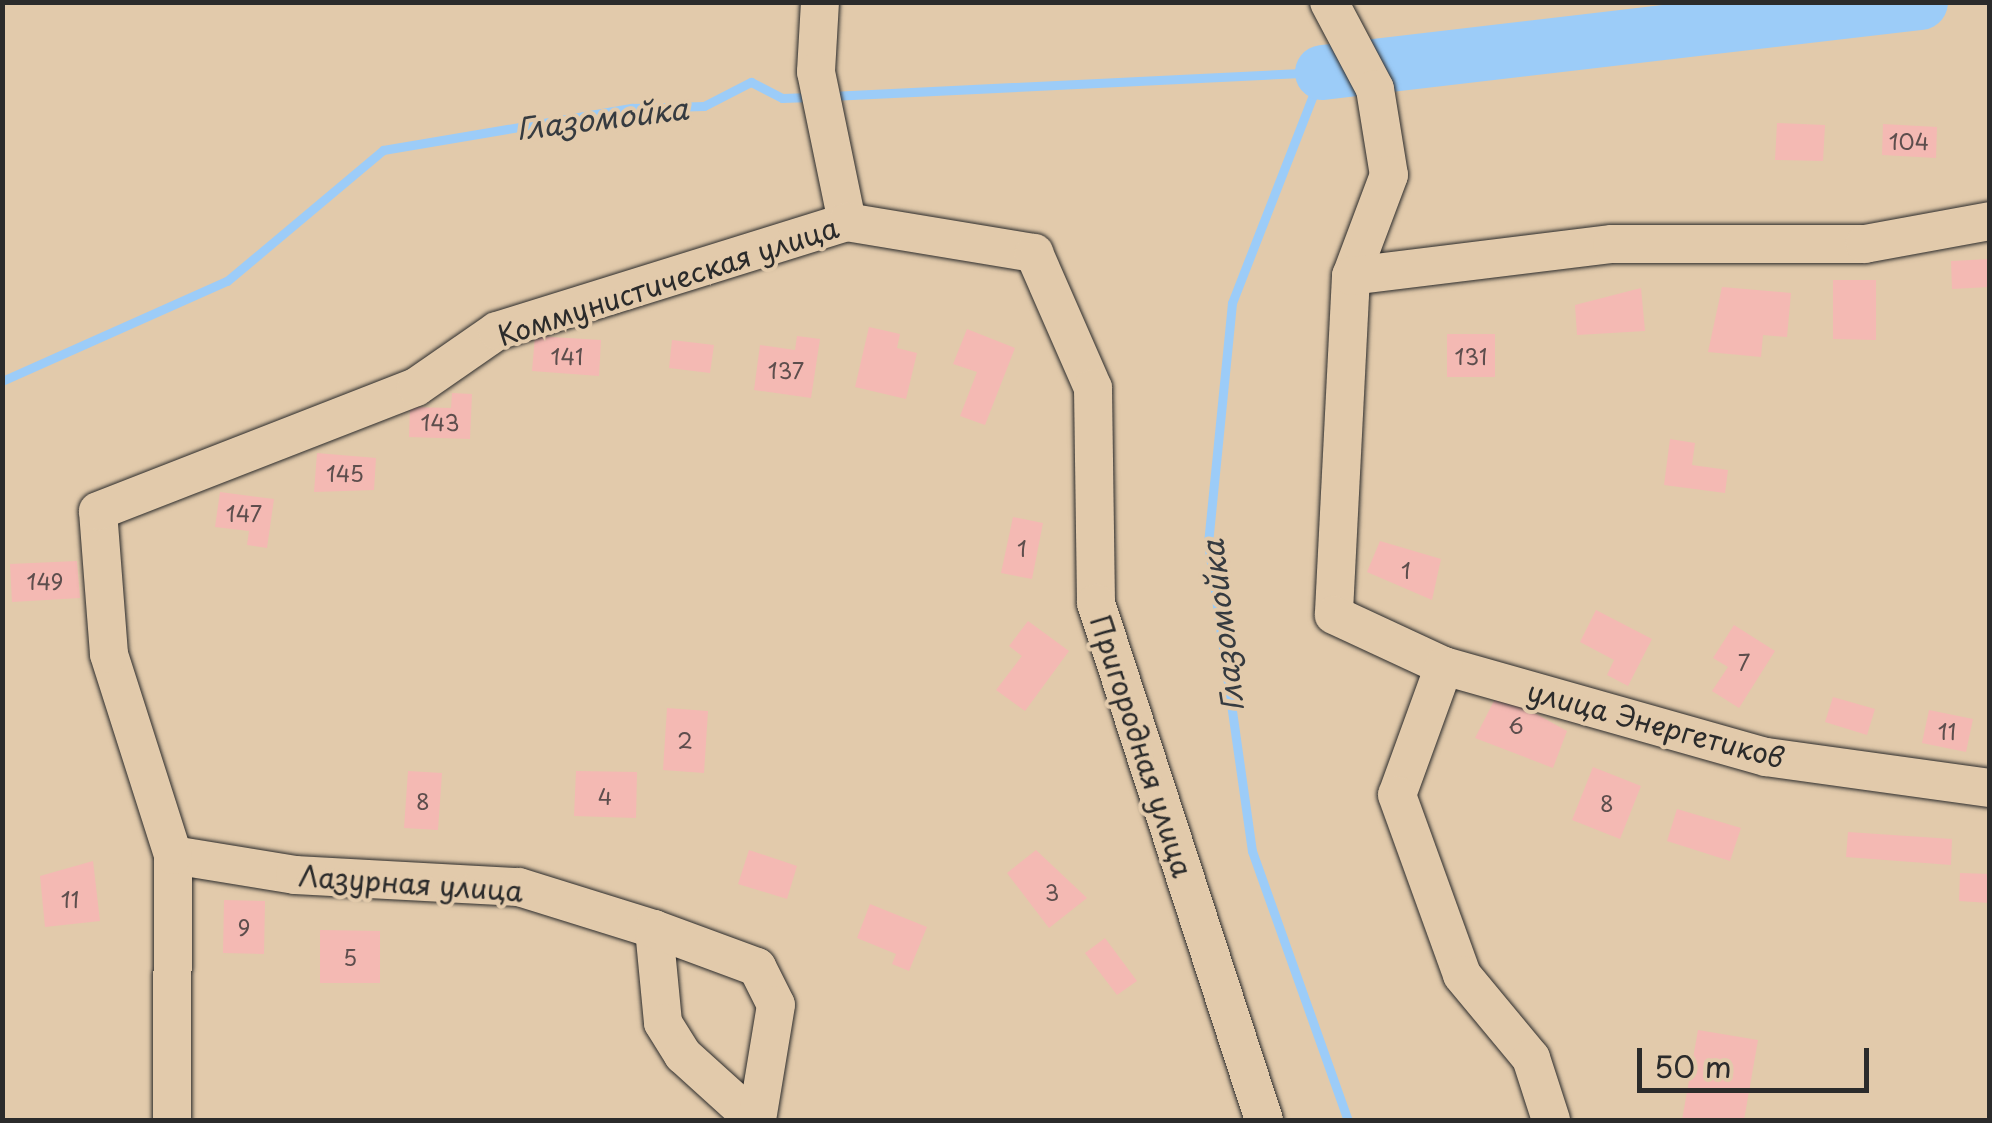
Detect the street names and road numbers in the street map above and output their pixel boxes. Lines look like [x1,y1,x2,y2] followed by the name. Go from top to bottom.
[493,210,843,352] street label: Коммунистическая улица
[1084,610,1200,882] street label: Пригородная улица
[1523,673,1789,775] street label: улица Энергетиков
[297,858,525,908] street label: Лазурная улица

